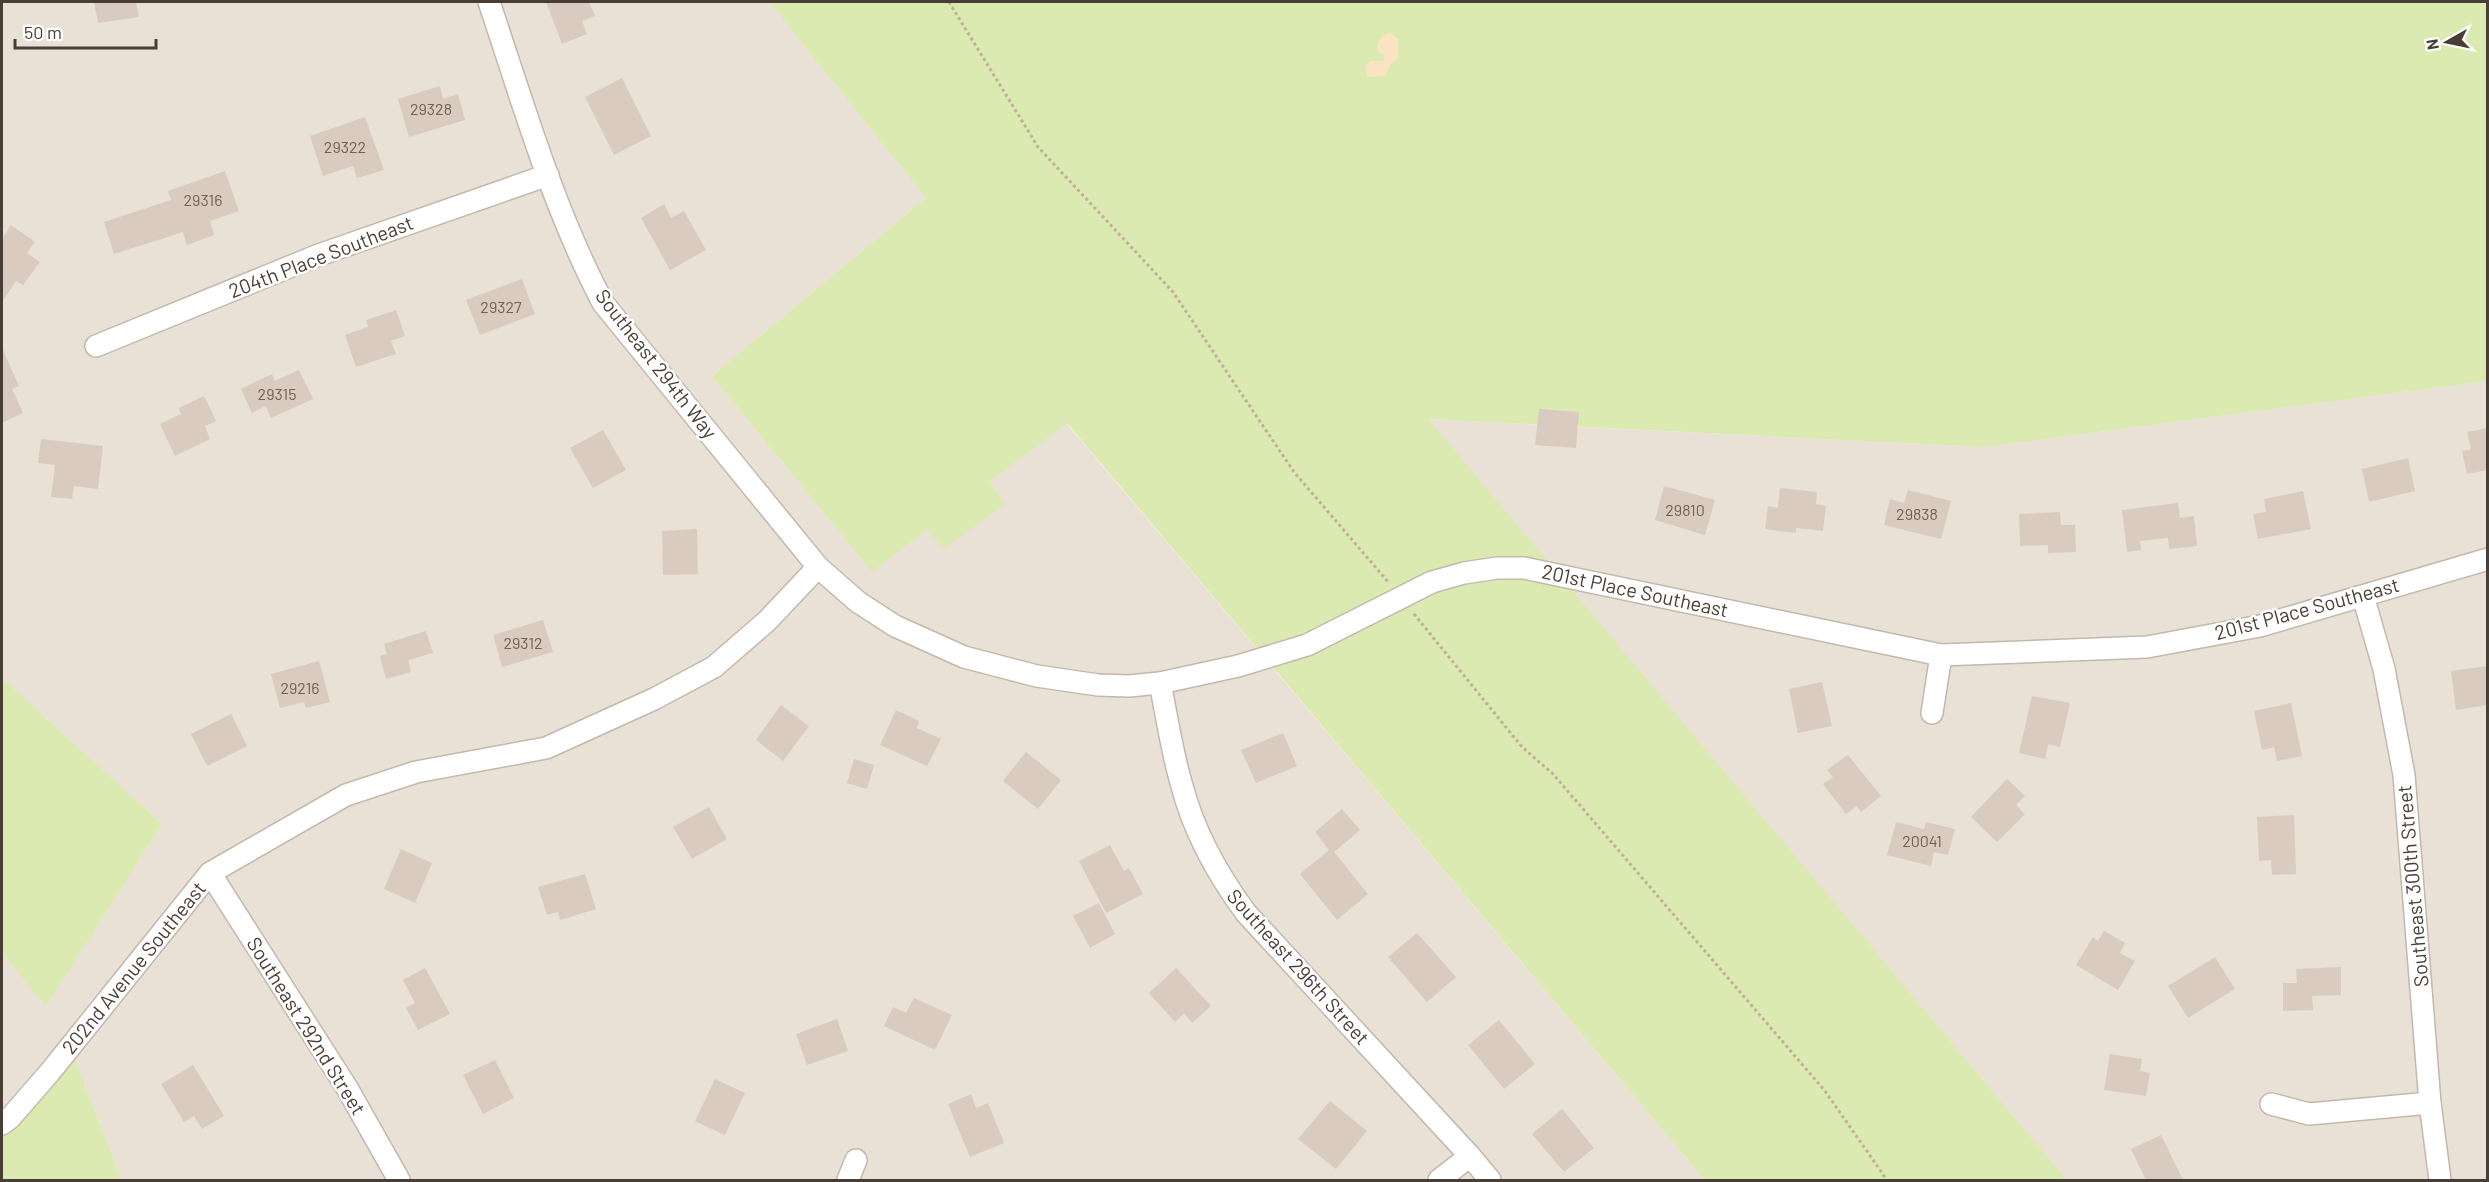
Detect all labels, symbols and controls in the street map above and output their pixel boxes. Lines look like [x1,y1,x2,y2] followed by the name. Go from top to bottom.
[15,12,156,50] scale bar
[2417,12,2477,72] north arrow
[24,21,62,43] text: 50 m
[2421,38,2442,51] text: N
[410,99,452,118] house number: 29328
[324,137,366,156] house number: 29322
[184,190,222,209] house number: 29316
[225,210,416,302] street label: 204th Place Southeast
[591,284,723,443] street label: Southeast 294th Way
[480,297,522,316] house number: 29327
[258,384,296,403] house number: 29315
[1665,500,1705,519] house number: 29810
[1896,504,1938,523] house number: 29838
[1540,559,1731,621] street label: 201st Place Southeast
[2212,572,2402,644] street label: 201st Place Southeast
[503,633,543,652] house number: 29312
[280,678,320,697] house number: 29216
[2391,784,2433,988] street label: Southeast 300th Street
[1902,831,1942,850] house number: 20041
[56,876,210,1058] street label: 202nd Avenue Southeast
[1223,884,1375,1049] street label: Southeast 296th Street
[242,932,371,1119] street label: Southeast 292nd Street

